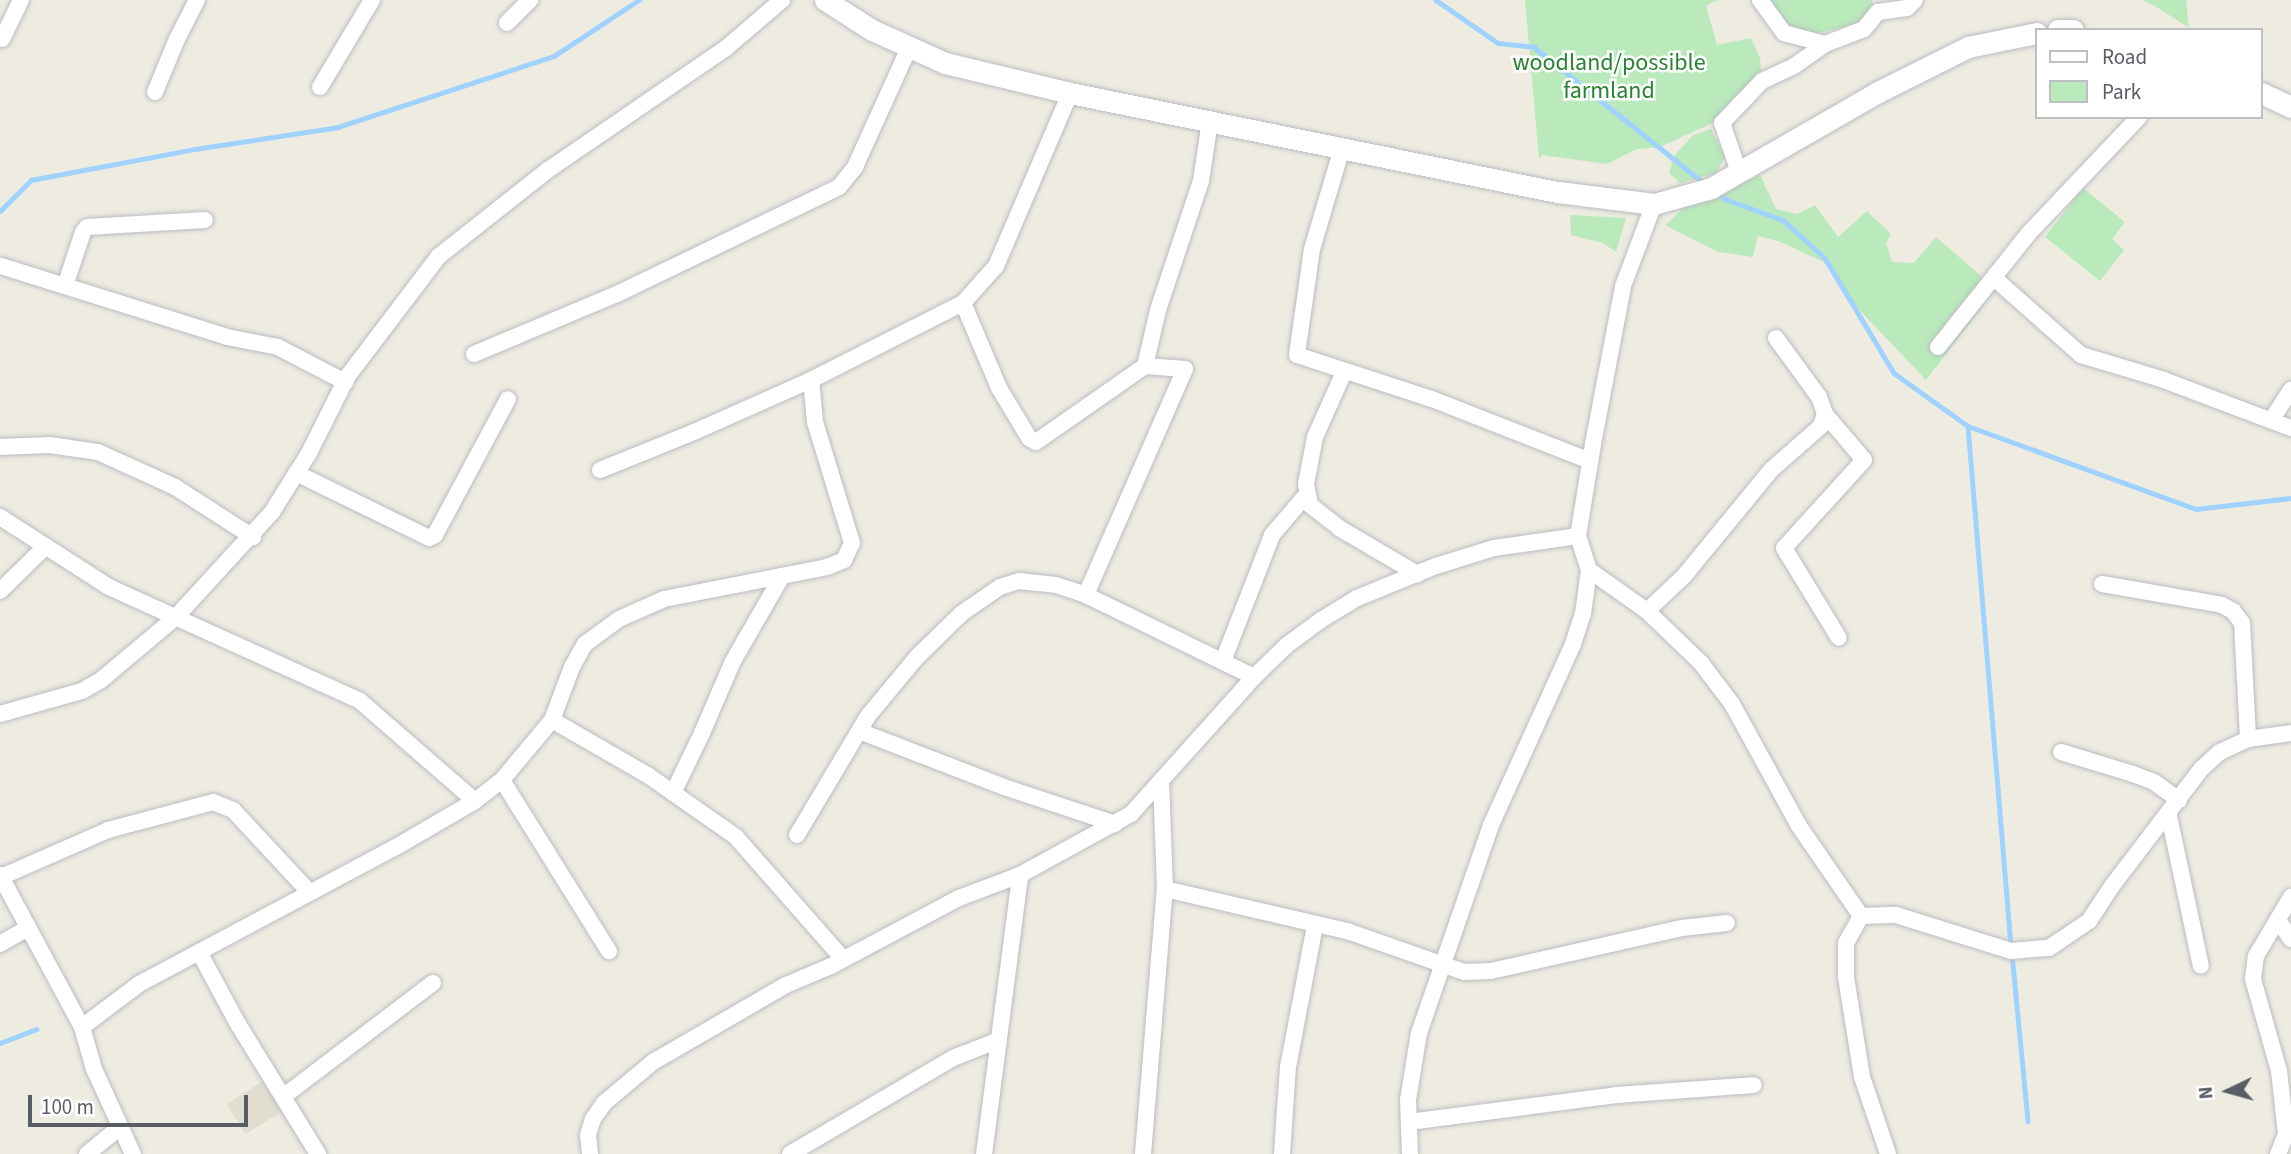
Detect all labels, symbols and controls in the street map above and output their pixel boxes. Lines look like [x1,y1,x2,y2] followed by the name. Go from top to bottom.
[2036,28,2263,119] legend
[2102,42,2147,72] text: Road
[1512,49,1706,105] park label: woodland/possible farmland
[2102,77,2141,107] text: Park
[2193,1056,2263,1126] north arrow
[32,1080,252,1124] scale bar
[2193,1085,2221,1100] text: N
[41,1092,94,1122] text: 100 m

